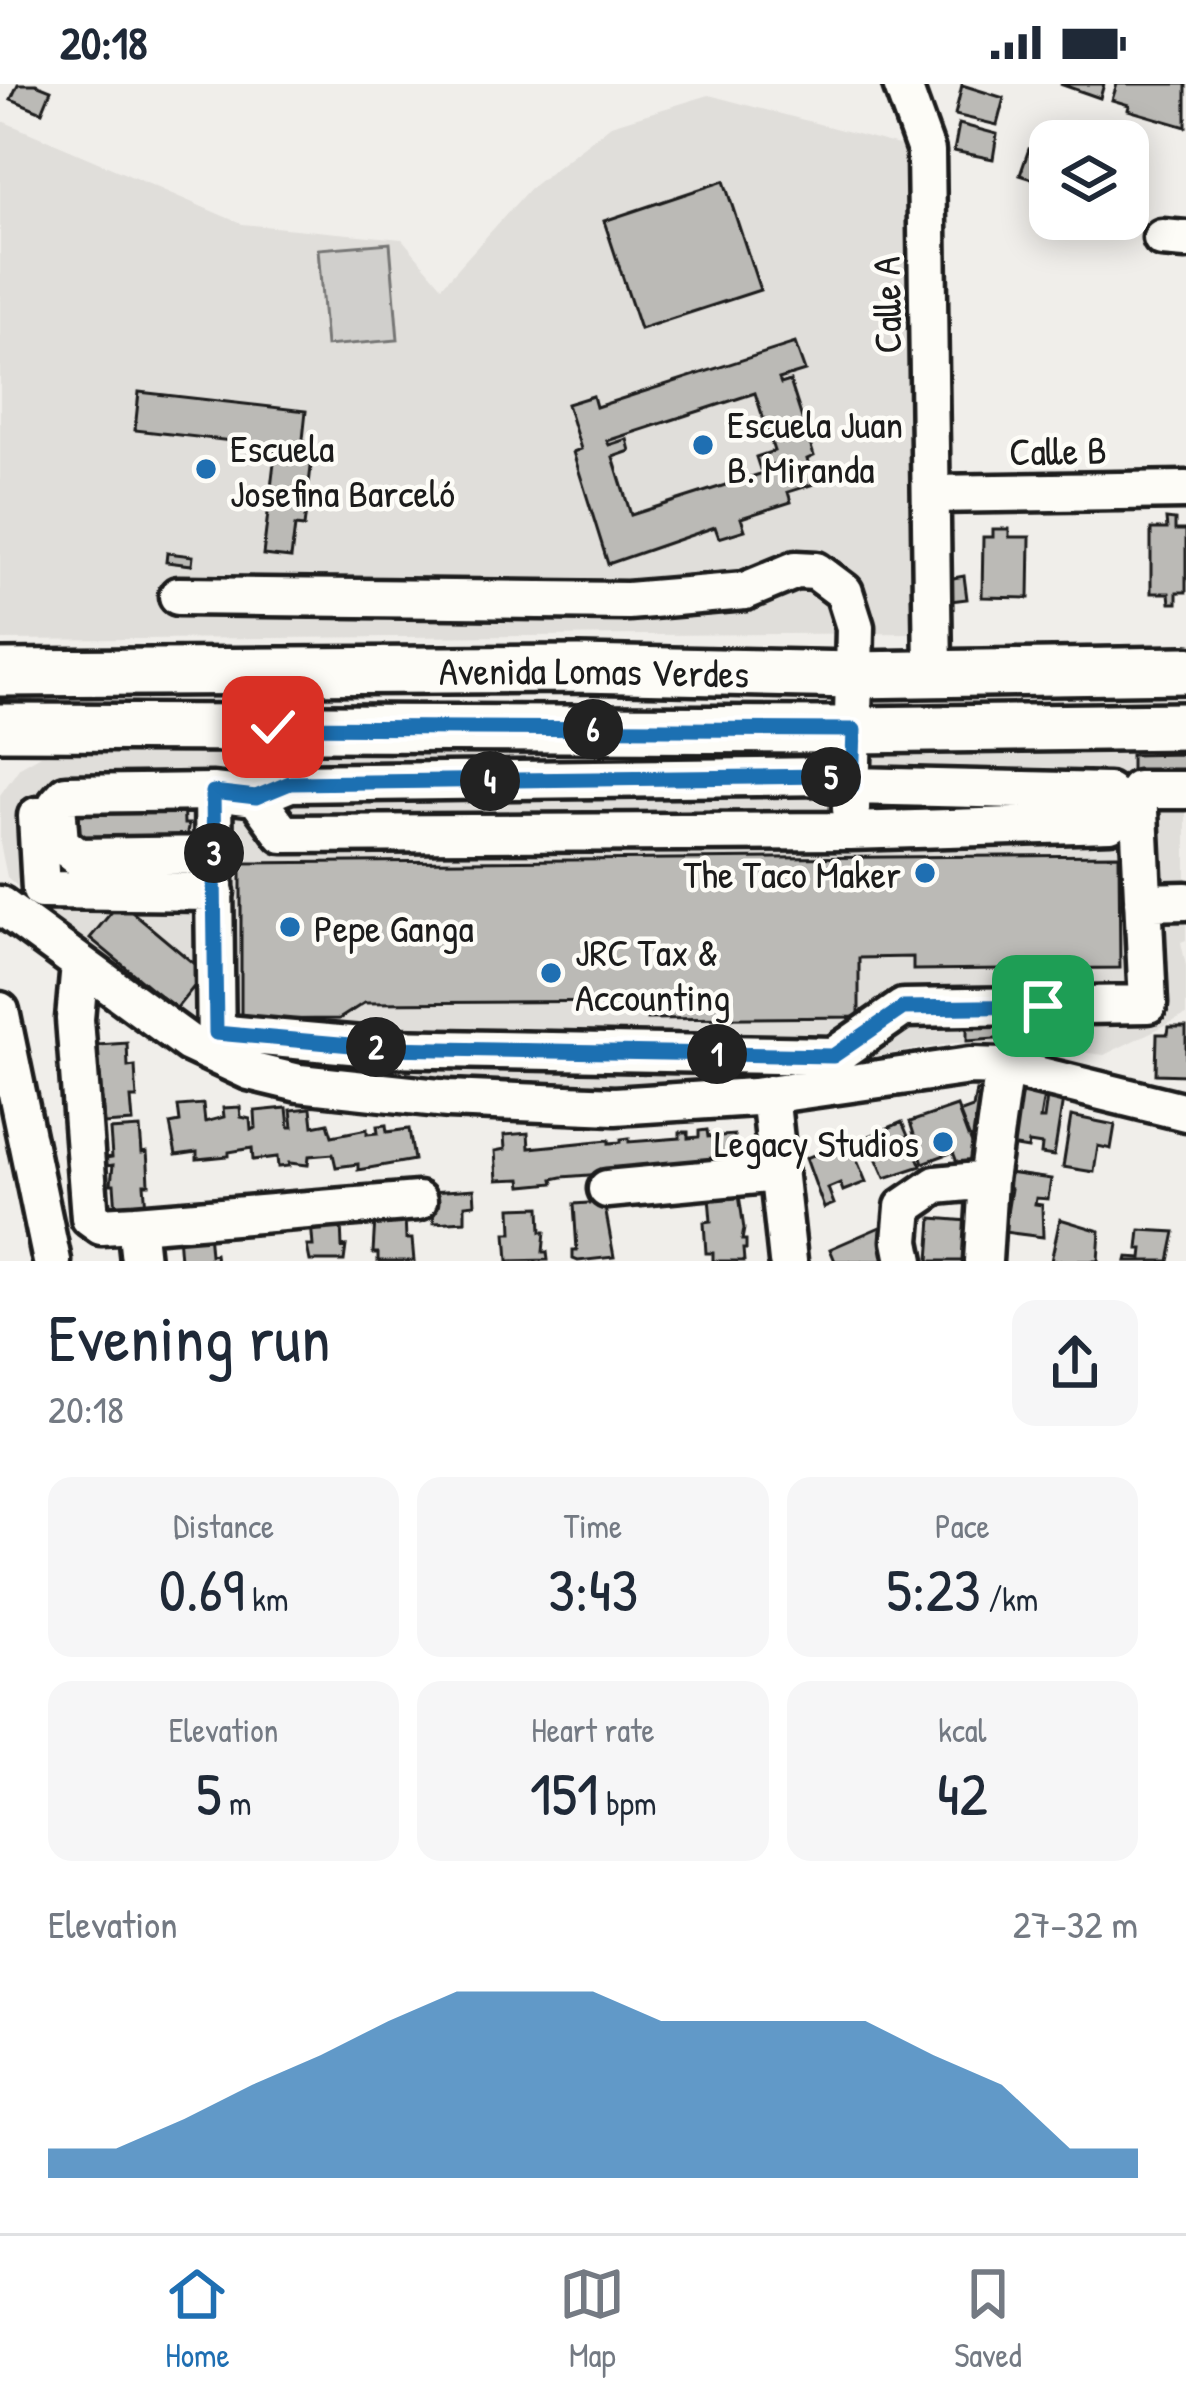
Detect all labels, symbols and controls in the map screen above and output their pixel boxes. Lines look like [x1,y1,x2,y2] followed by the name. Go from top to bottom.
[60,12,147,73] text: 20:18
[1029,120,1149,240] map controls
[1029,120,1149,240] button: layers
[859,256,913,354] street label: Calle A
[727,397,903,495] place label: Escuela Juan B. Miranda
[230,421,455,519] place label: Escuela Josefina Barceló
[1009,423,1107,477] street label: Calle B
[690,432,716,458] marker: Escuela Juan B. Miranda
[193,456,219,482] marker: Escuela Josefina Barceló
[439,642,750,699] street label: Avenida Lomas Verdes
[222,676,324,778] pin
[240,694,306,760] icon: check
[563,699,623,759] pin: 6
[586,707,600,751] text: 6
[801,747,861,807] pin: 5
[460,751,520,811] pin: 4
[824,755,838,799] text: 5
[484,759,496,803] text: 4
[184,823,244,883] pin: 3
[207,831,221,875] text: 3
[683,847,901,900] place label: The Taco Maker
[912,860,938,886] marker: The Taco Maker
[314,901,474,954] place label: Pepe Ganga
[277,914,303,940] marker: Pepe Ganga
[575,925,730,1023] place label: JRC Tax & Accounting
[992,955,1094,1057] pin
[538,960,564,986] marker: JRC Tax & Accounting
[1010,973,1076,1039] icon: arrive
[346,1017,406,1077] pin: 2
[687,1024,747,1084] pin: 1
[368,1025,384,1069] text: 2
[711,1032,723,1076] text: 1
[714,1116,919,1169] place label: Legacy Studios
[930,1129,956,1155] marker: Legacy Studios
[48,1292,330,1382] text: Evening run
[1012,1300,1138,1426] button: share
[48,1382,124,1435] text: 20:18
[173,1504,274,1548] text: Distance
[564,1504,622,1548] text: Time
[935,1504,990,1548] text: Pace
[159,1548,245,1630] text: 0.69
[548,1548,638,1630] text: 3:43
[886,1548,981,1630] text: 5:23
[245,1577,288,1621] text: km
[981,1577,1038,1621] text: /km
[169,1708,278,1752] text: Elevation
[531,1708,655,1752] text: Heart rate
[938,1708,986,1752] text: kcal
[196,1752,221,1834] text: 5
[530,1752,599,1834] text: 151
[937,1752,988,1834] text: 42
[221,1781,251,1825] text: m
[599,1781,656,1825] text: bpm
[48,1897,178,1950] text: Elevation
[1013,1897,1138,1950] text: 27–32 m
[164,2261,230,2377] tab: Home
[559,2261,625,2377] tab: Map
[954,2261,1022,2377] tab: Saved

